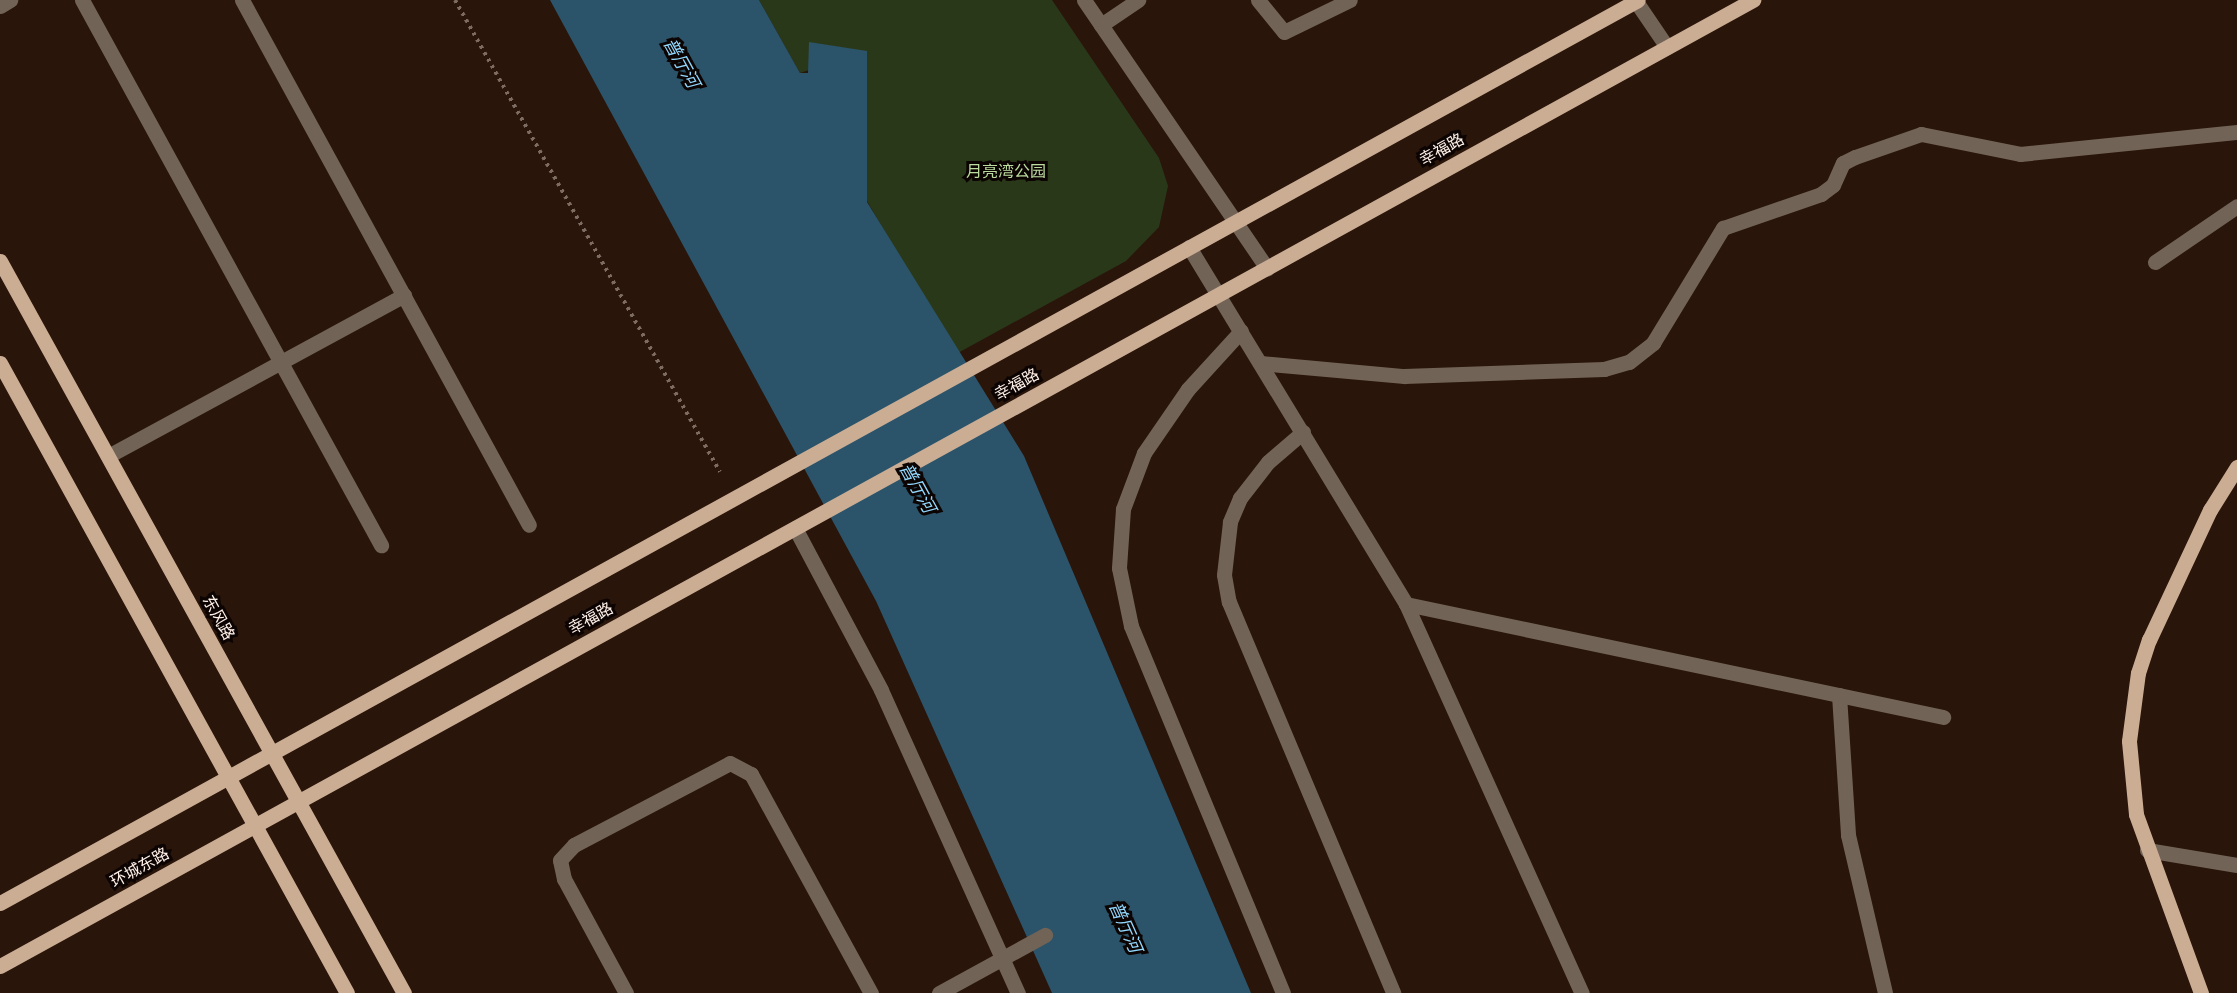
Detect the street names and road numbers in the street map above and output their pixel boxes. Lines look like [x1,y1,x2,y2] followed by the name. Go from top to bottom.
[1416,130,1468,170] street label: 幸福路
[991,365,1043,405] street label: 幸福路
[198,592,238,644] street label: 东风路
[565,599,617,639] street label: 幸福路
[107,844,173,892] street label: 环城东路

